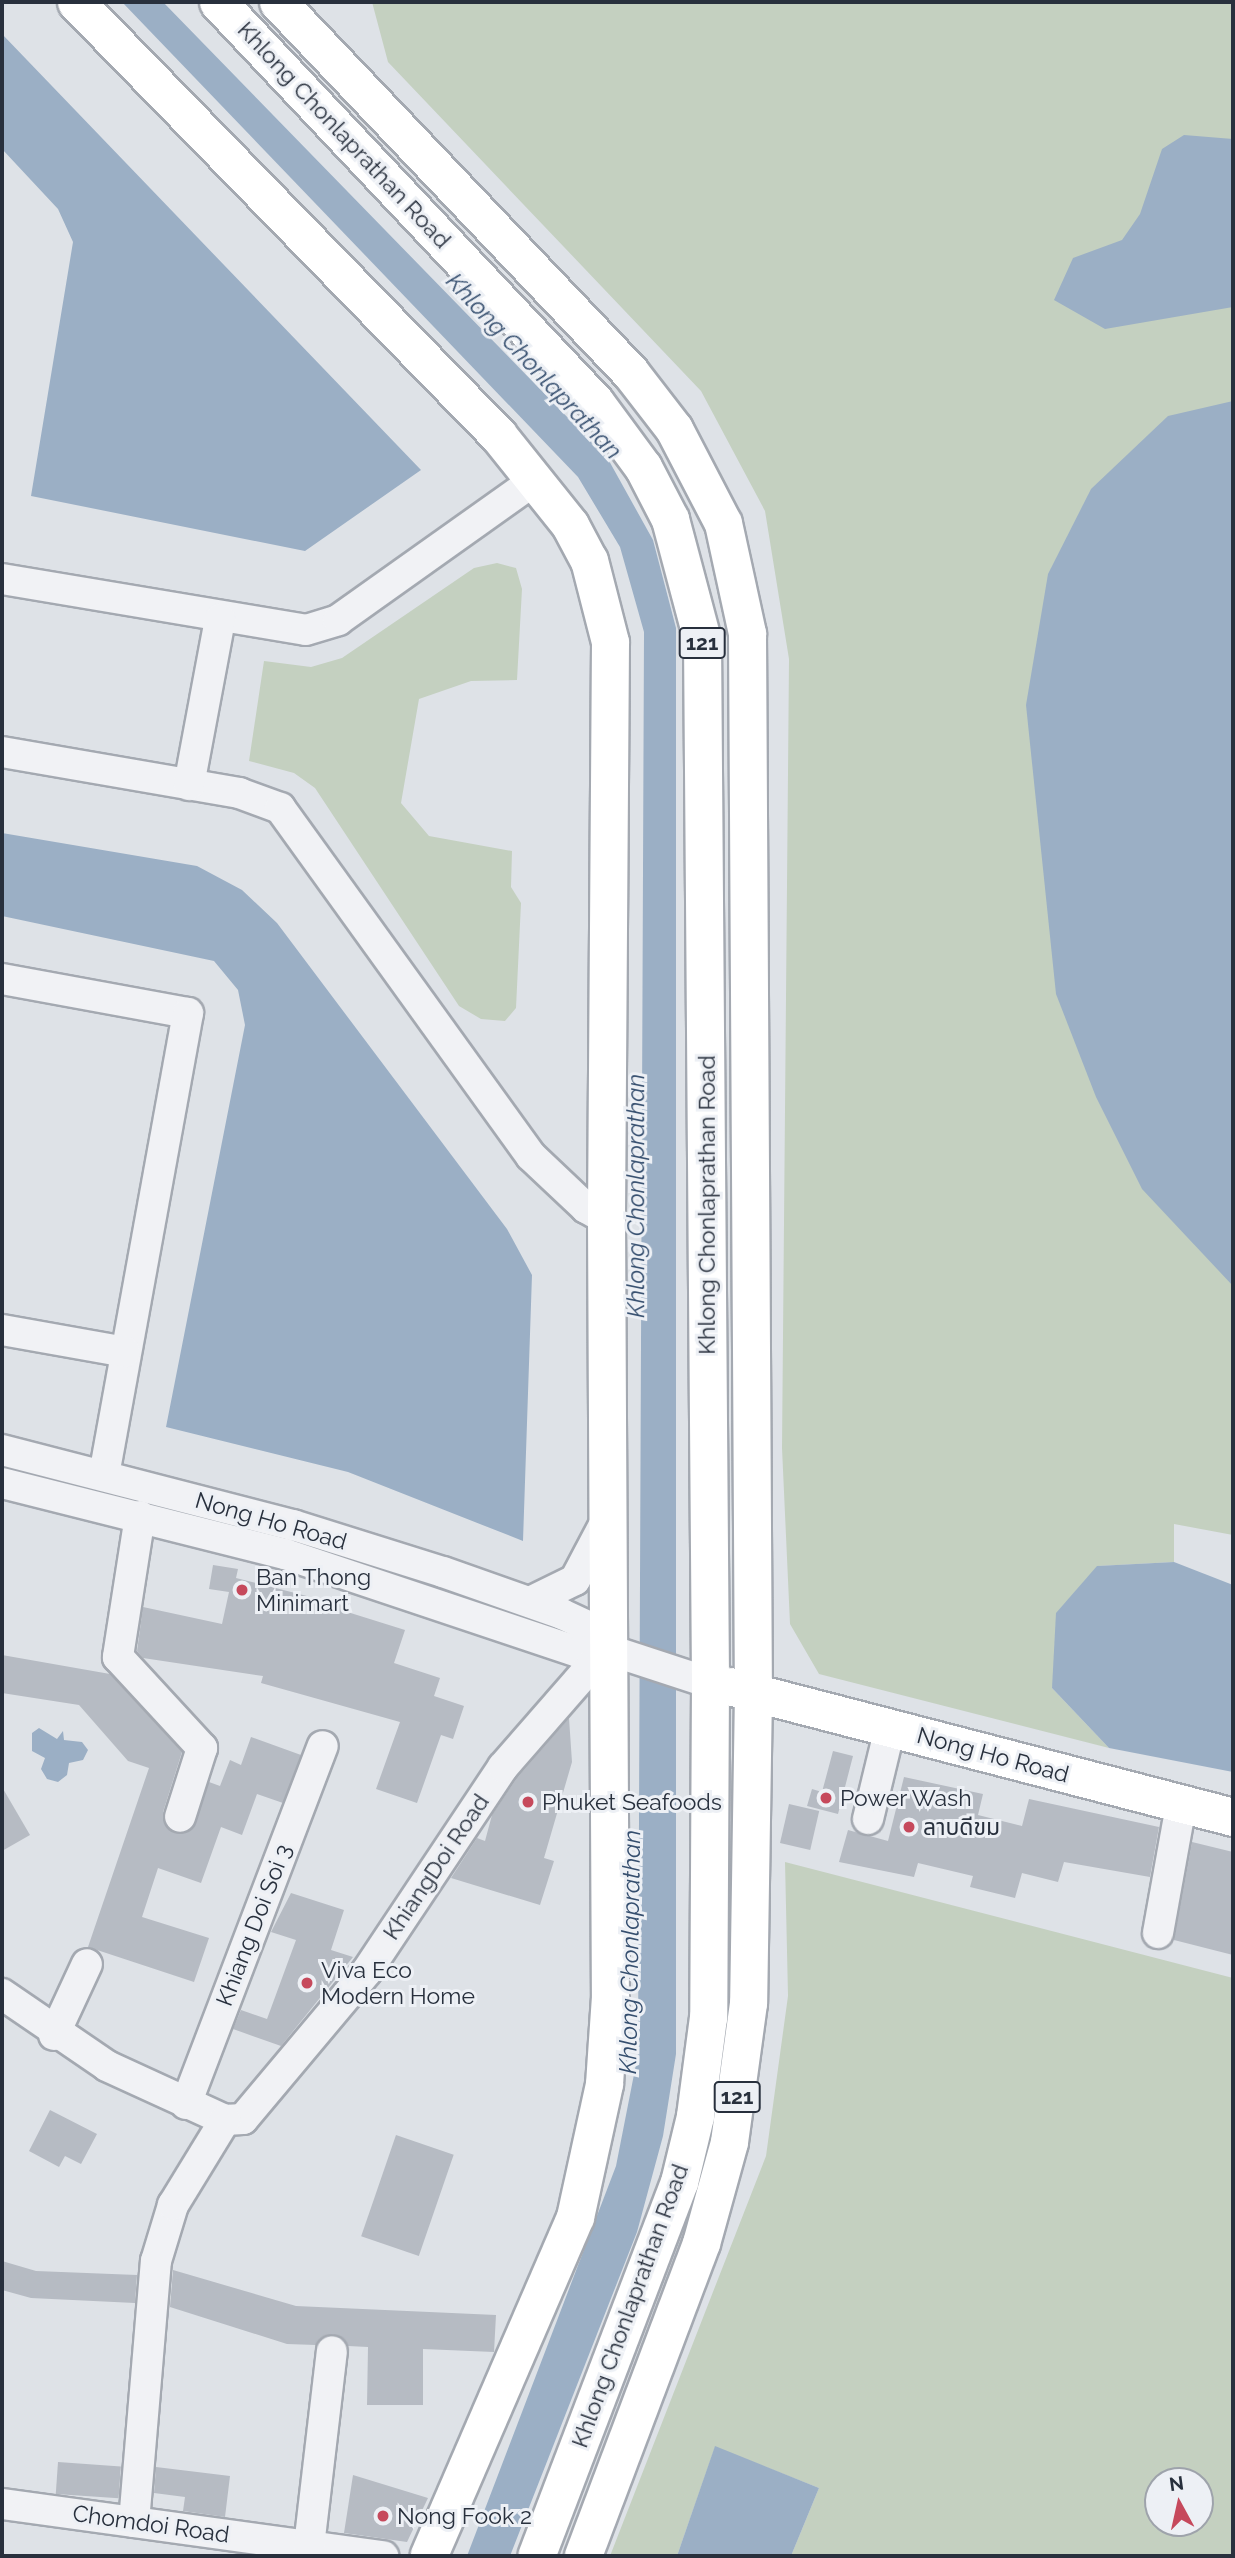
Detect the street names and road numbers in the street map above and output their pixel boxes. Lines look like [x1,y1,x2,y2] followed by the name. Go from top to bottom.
[232,16,456,254] street label: Khlong Chonlaprathan Road
[678,626,726,660] road number: 121
[693,1055,721,1355] street label: Khlong Chonlaprathan Road
[192,1486,350,1556] street label: Nong Ho Road
[914,1721,1072,1789] street label: Nong Ho Road
[377,1789,495,1945] street label: KhiangDoi Road
[210,1840,298,2010] street label: Khiang Doi Soi 3
[712,2080,762,2114] road number: 121
[566,2161,694,2451] street label: Khlong Chonlaprathan Road
[71,2499,231,2549] street label: Chomdoi Road

